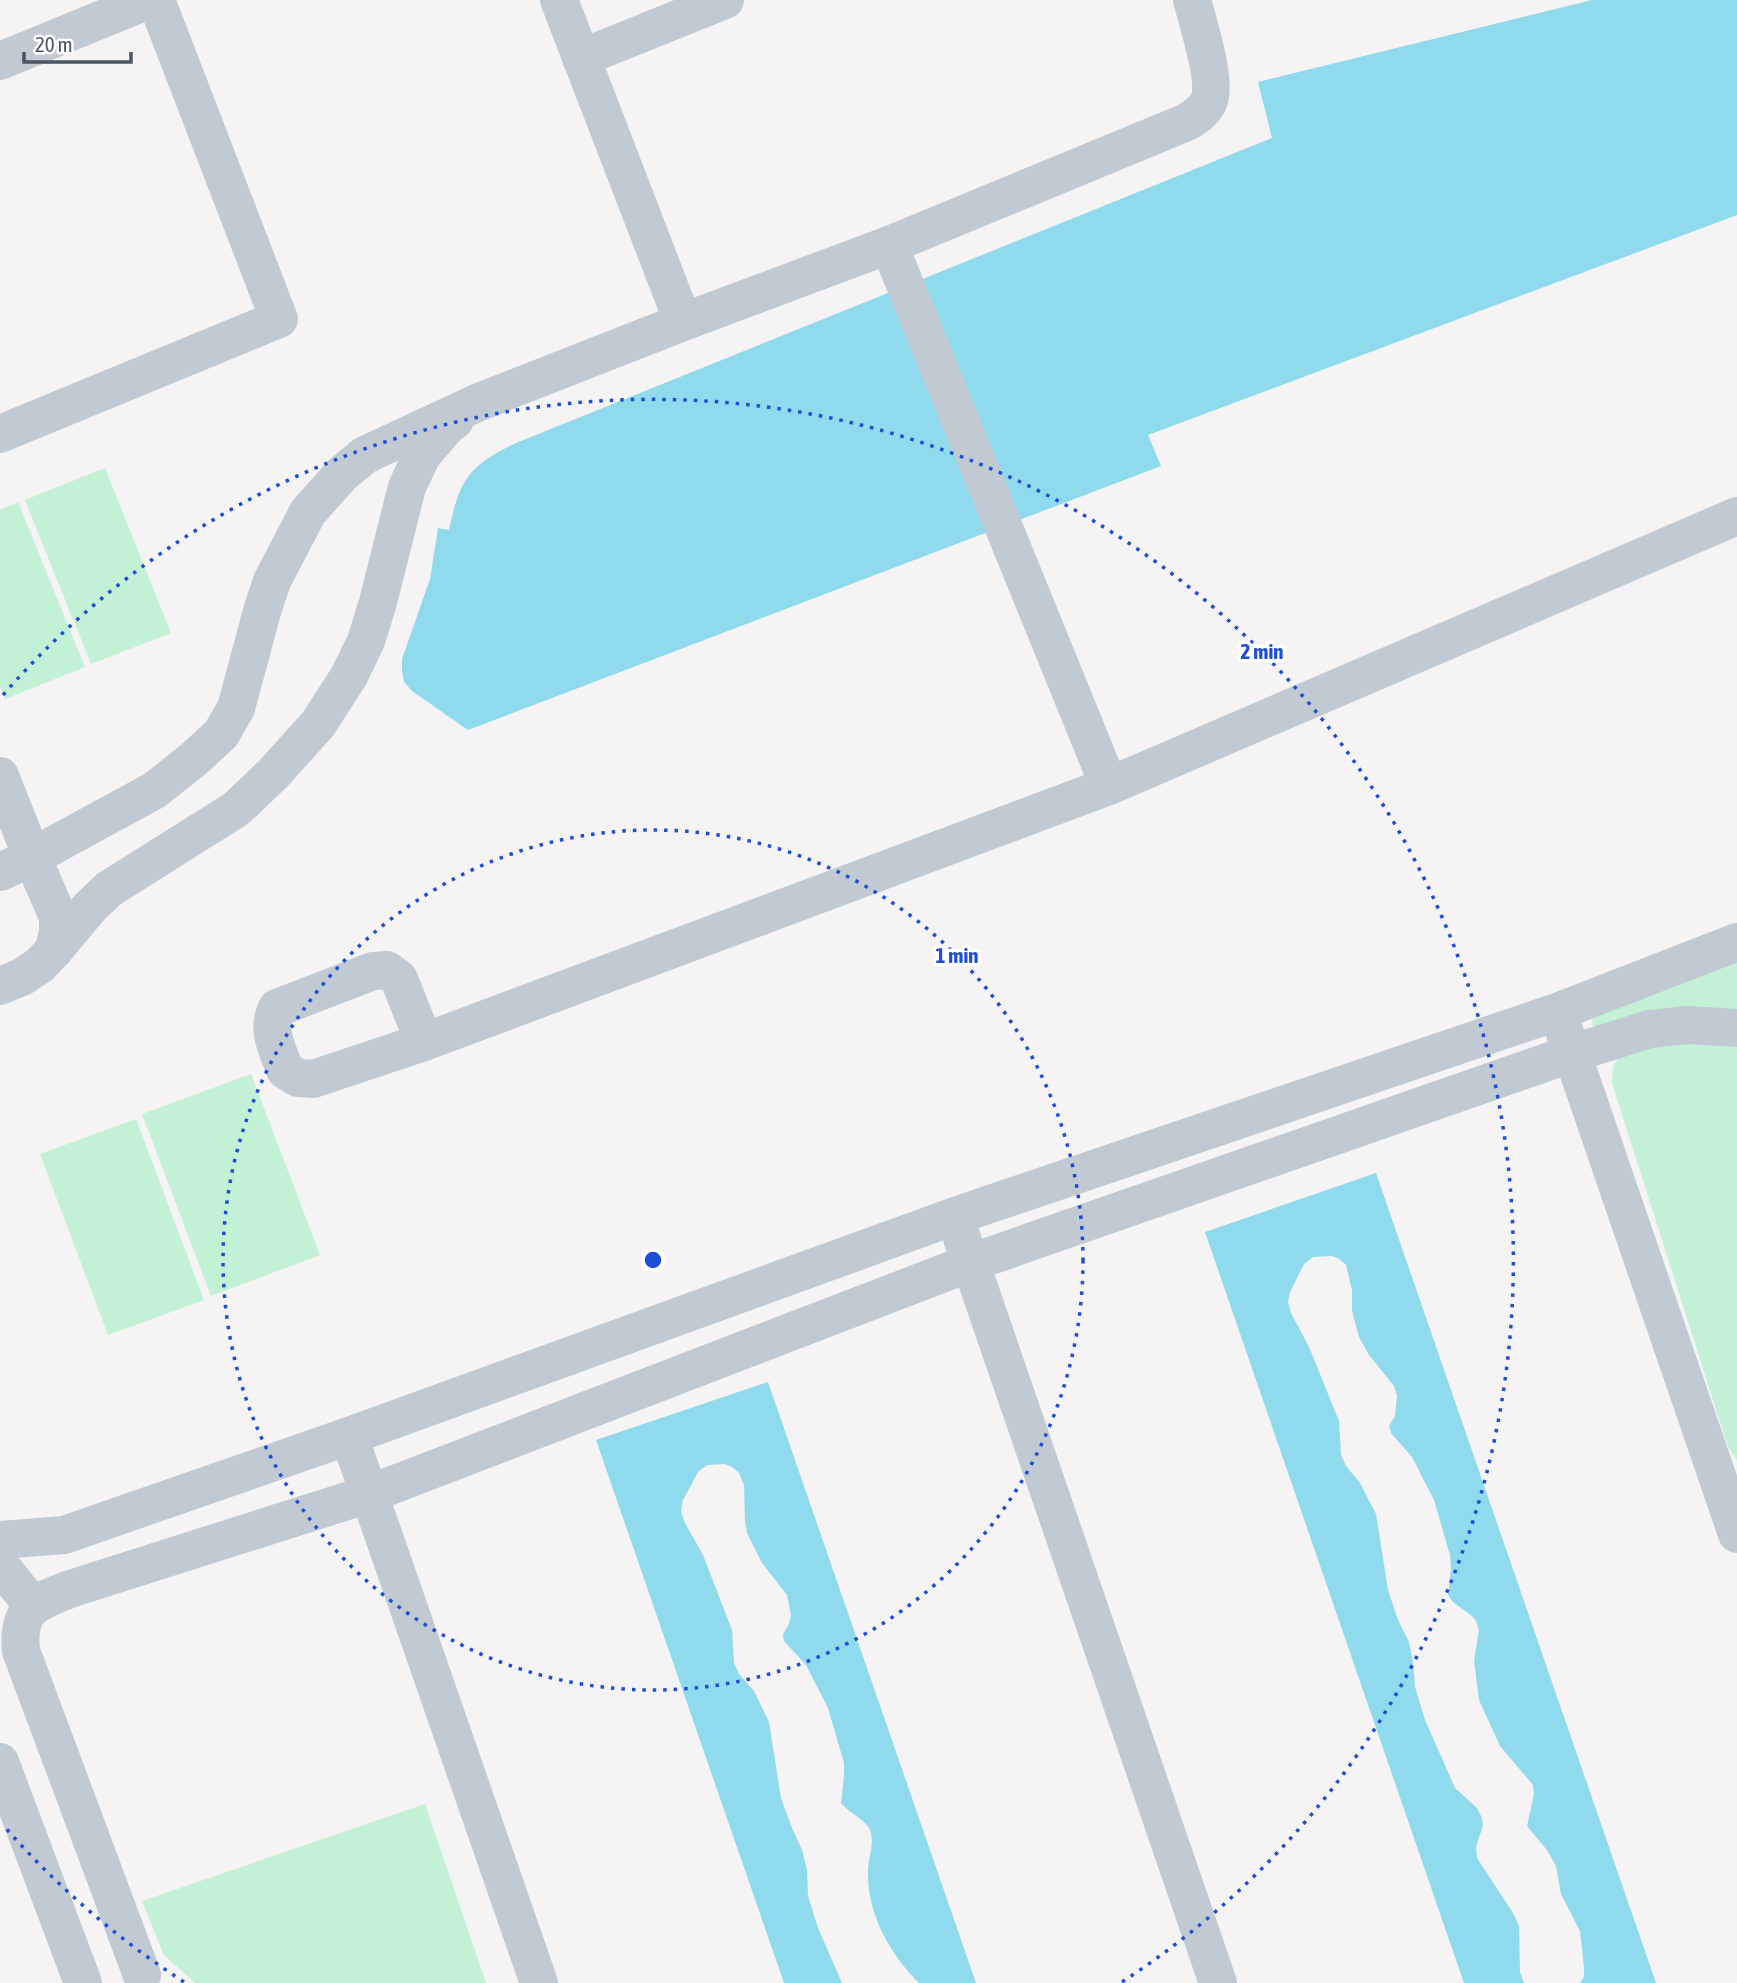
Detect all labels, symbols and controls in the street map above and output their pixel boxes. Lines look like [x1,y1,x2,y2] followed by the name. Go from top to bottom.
[24,21,131,65] scale bar
[35,32,73,56] text: 20 m
[1241,639,1283,663] text: 2 min
[936,943,978,967] text: 1 min
[641,1248,665,1272] centre of rings

